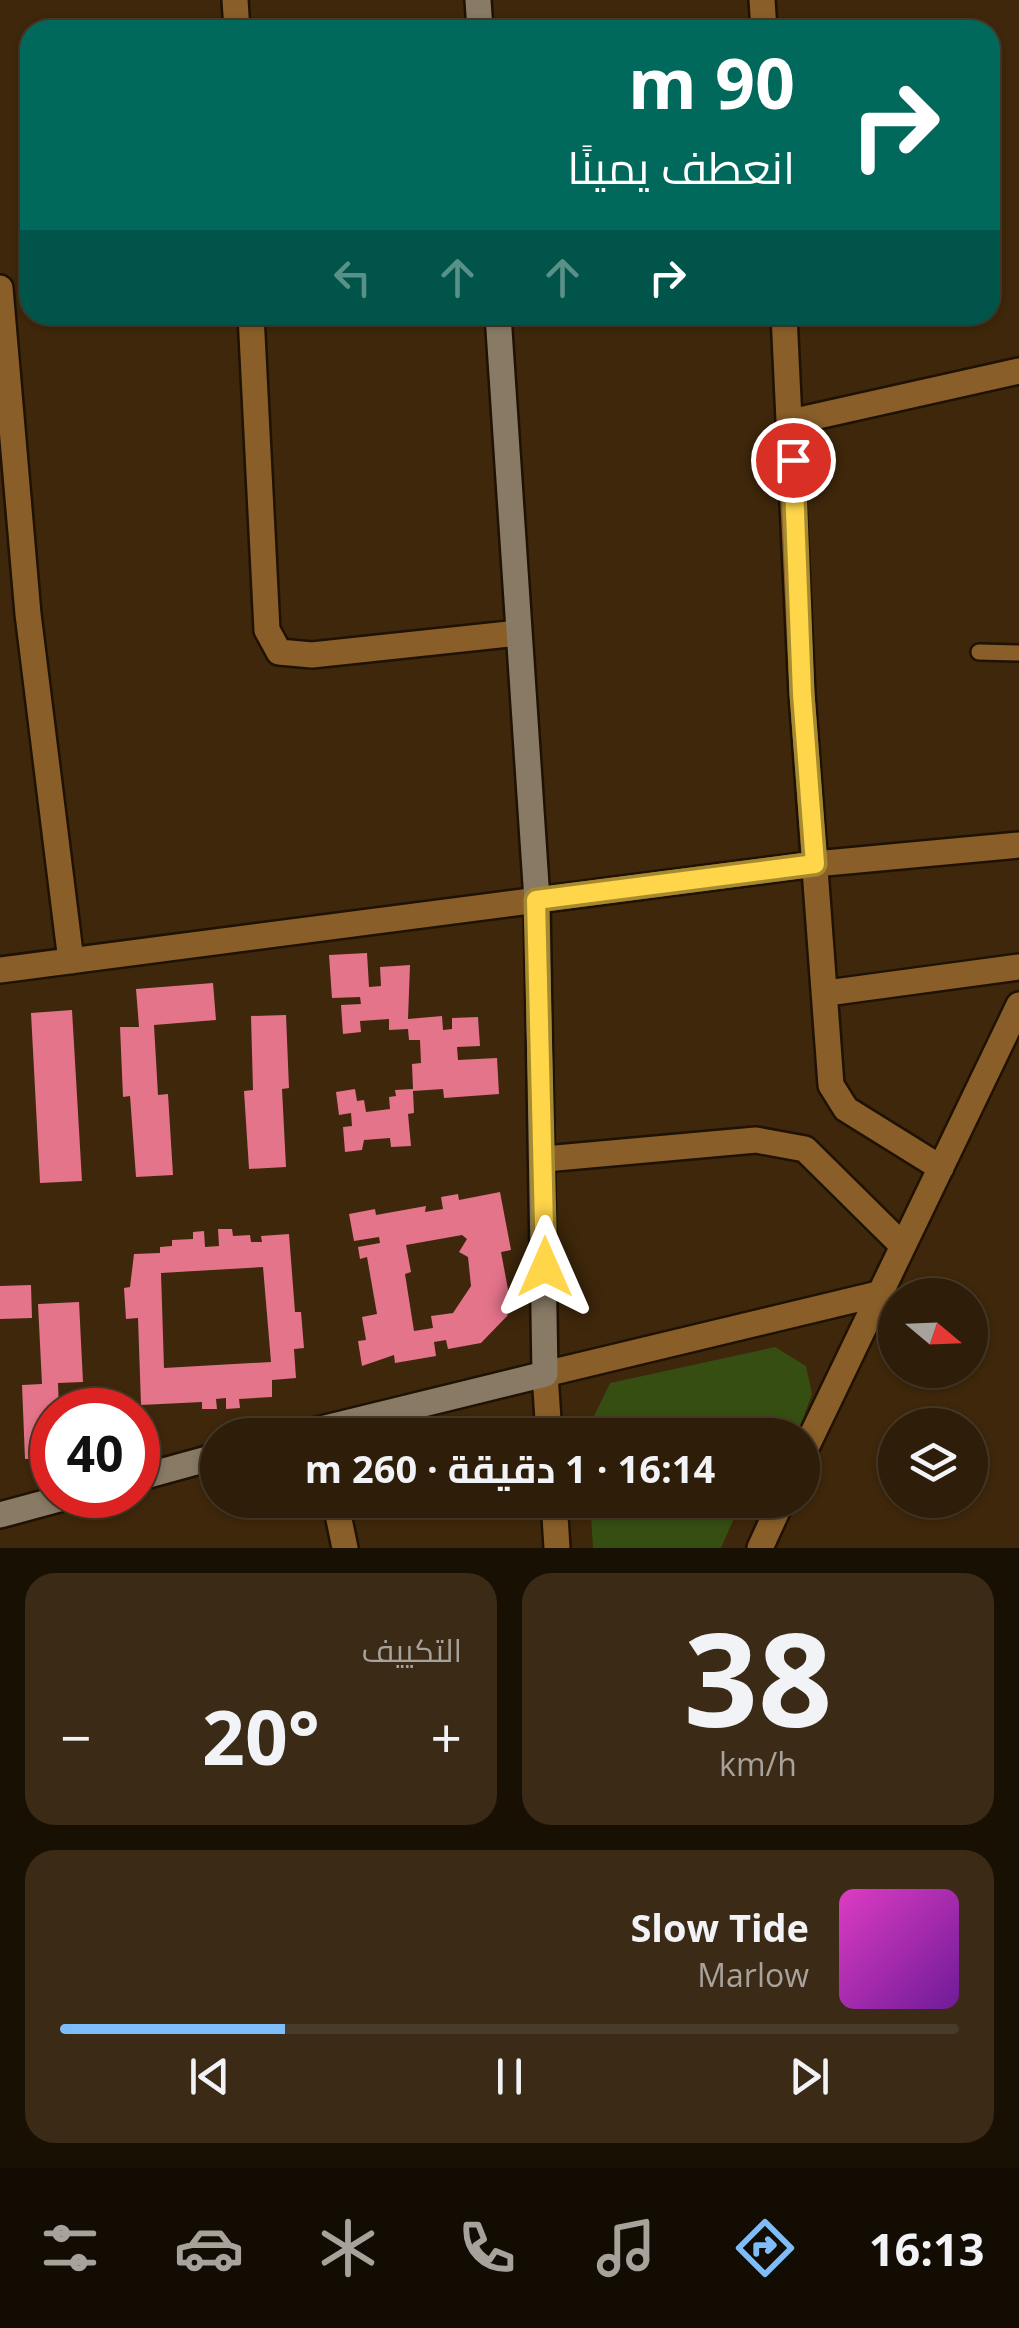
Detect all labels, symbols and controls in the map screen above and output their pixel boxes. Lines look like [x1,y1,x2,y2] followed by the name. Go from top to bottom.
[628,34,795,130] text: 90 m
[830,60,960,190] icon: right
[567,136,795,197] text: انعطف يمينًا
[325,250,380,305] icon: left
[430,250,485,305] icon: ahead
[535,250,590,305] icon: ahead
[640,250,695,305] icon: right
[751,418,836,503] pin
[766,433,821,488] icon: arrive
[493,1215,597,1319] position arrow
[878,1278,988,1388] north arrow
[878,1278,988,1518] map controls
[30,1388,160,1518] speed limit sign: 40
[878,1408,988,1518] button: layers
[305,1442,715,1494] text: 16:14 · 1 دقيقة · 260 m
[684,1588,832,1765] text: 38
[362,1628,462,1671] text: التكييف
[202,1685,320,1787] text: 20°
[60,1699,91,1774] text: −
[431,1699,462,1774] text: +
[719,1742,797,1785] text: km/h
[630,1901,809,1953] text: Slow Tide
[697,1953,809,1996] text: Marlow
[182,2049,237,2104] icon: previous
[482,2049,537,2104] icon: pause
[782,2049,837,2104] icon: next
[35,2213,105,2283] icon: filters
[174,2213,244,2283] icon: car
[313,2213,383,2283] icon: climate
[452,2213,522,2283] icon: phone
[591,2213,661,2283] icon: music
[730,2213,800,2283] icon: directions
[869,2218,984,2279] text: 16:13

